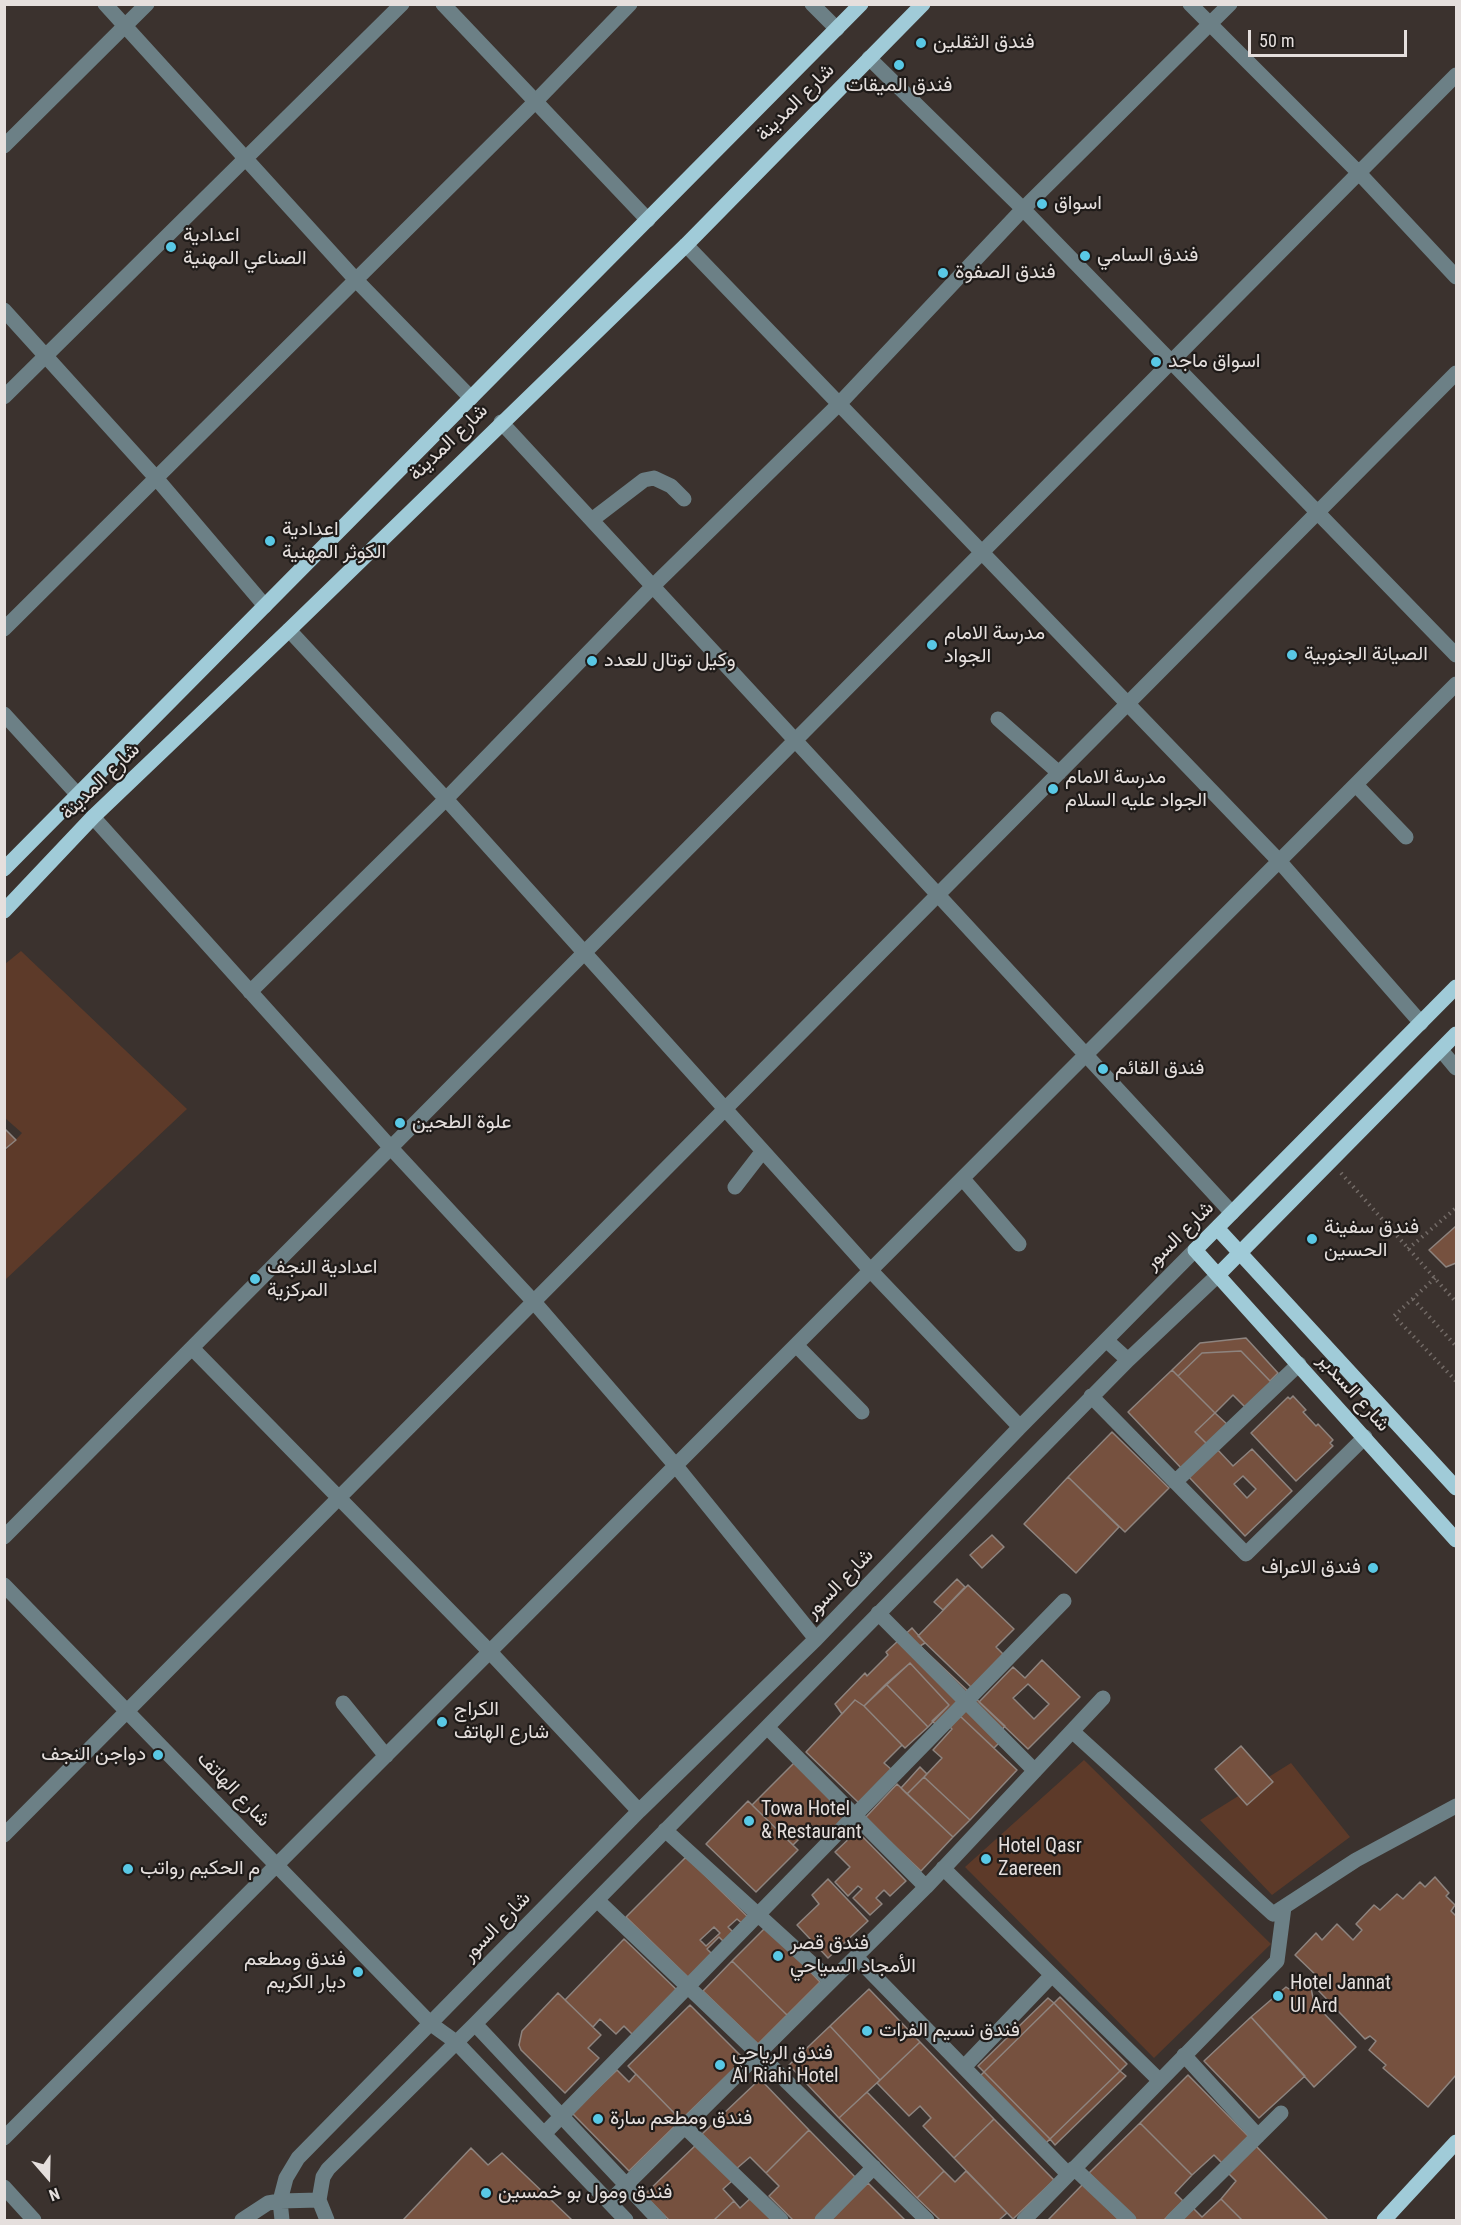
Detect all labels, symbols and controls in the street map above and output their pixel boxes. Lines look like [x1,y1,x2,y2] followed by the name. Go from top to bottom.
[1251,18,1410,56] scale bar
[1259,30,1294,51] text: 50 m
[933,31,1035,55] place label: فندق الثقلين
[914,36,928,50] marker: فندق الثقلين
[892,58,906,72] marker: فندق الميقات
[752,59,840,147] street label: شارع المدينة
[846,74,952,98] place label: فندق الميقات
[1054,192,1102,216] place label: اسواق
[1035,197,1049,211] marker: اسواق
[183,224,307,271] place label: اعدادية الصناعي المهنية
[164,240,178,254] marker: اعدادية الصناعي المهنية
[1097,244,1199,268] place label: فندق السامي
[1078,249,1092,263] marker: فندق السامي
[955,261,1056,285] place label: فندق الصفوة
[936,266,950,280] marker: فندق الصفوة
[1168,350,1260,374] place label: اسواق ماجد
[1149,355,1163,369] marker: اسواق ماجد
[404,399,494,487] street label: شارع المدينة
[282,518,386,565] place label: اعدادية الكوثر المهنية
[263,534,277,548] marker: اعدادية الكوثر المهنية
[944,622,1045,669] place label: مدرسة الامام الجواد
[925,638,939,652] marker: مدرسة الامام الجواد
[1304,643,1428,667] place label: الصيانة الجنوبية
[1285,648,1299,662] marker: الصيانة الجنوبية
[604,649,736,673] place label: وكيل توتال للعدد
[585,654,599,668] marker: وكيل توتال للعدد
[56,738,146,826] street label: شارع المدينة
[1065,766,1207,813] place label: مدرسة الامام الجواد عليه السلام
[1046,782,1060,796] marker: مدرسة الامام الجواد عليه السلام
[1115,1057,1204,1081] place label: فندق القائم
[1096,1062,1110,1076] marker: فندق القائم
[412,1111,511,1135] place label: علوة الطحين
[393,1116,407,1130] marker: علوة الطحين
[1140,1196,1220,1276] street label: شارع السور
[1324,1216,1419,1263] place label: فندق سفينة الحسين
[1305,1232,1319,1246] marker: فندق سفينة الحسين
[267,1256,377,1303] place label: اعدادية النجف المركزية
[248,1272,262,1286] marker: اعدادية النجف المركزية
[1312,1349,1394,1437] street label: شارع السدير
[801,1544,879,1624] street label: شارع السور
[1261,1556,1361,1580] place label: فندق الاعراف
[1366,1561,1380,1575] marker: فندق الاعراف
[454,1698,549,1745] place label: الكراج شارع الهاتف
[435,1715,449,1729] marker: الكراج شارع الهاتف
[41,1743,146,1767] place label: دواجن النجف
[191,1747,275,1833] street label: شارع الهاتف
[151,1748,165,1762] marker: دواجن النجف
[761,1798,862,1845] place label: Towa Hotel & Restaurant
[742,1814,756,1828] marker: Towa Hotel & Restaurant
[998,1835,1082,1882] place label: Hotel Qasr Zaereen
[979,1852,993,1866] marker: Hotel Qasr Zaereen
[140,1857,260,1881] place label: م الحكيم رواتب
[121,1862,135,1876] marker: م الحكيم رواتب
[458,1887,536,1967] street label: شارع السور
[790,1932,916,1979] place label: فندق قصر الأمجاد السياحي
[244,1948,346,1995] place label: فندق ومطعم ديار الكريم
[771,1949,785,1963] marker: فندق قصر الأمجاد السياحي
[351,1965,365,1979] marker: فندق ومطعم ديار الكريم
[1290,1972,1391,2019] place label: Hotel Jannat Ul Ard
[1271,1989,1285,2003] marker: Hotel Jannat Ul Ard
[879,2019,1020,2043] place label: فندق نسيم الفرات
[860,2024,874,2038] marker: فندق نسيم الفرات
[732,2042,839,2089] place label: فندق الرياحي Al Riahi Hotel
[713,2058,727,2072] marker: فندق الرياحي Al Riahi Hotel
[610,2107,752,2131] place label: فندق ومطعم سارة
[591,2112,605,2126] marker: فندق ومطعم سارة
[18,2147,78,2207] north arrow
[498,2181,672,2205] place label: فندق ومول بو خمسين
[46,2184,62,2205] text: N
[479,2186,493,2200] marker: فندق ومول بو خمسين

